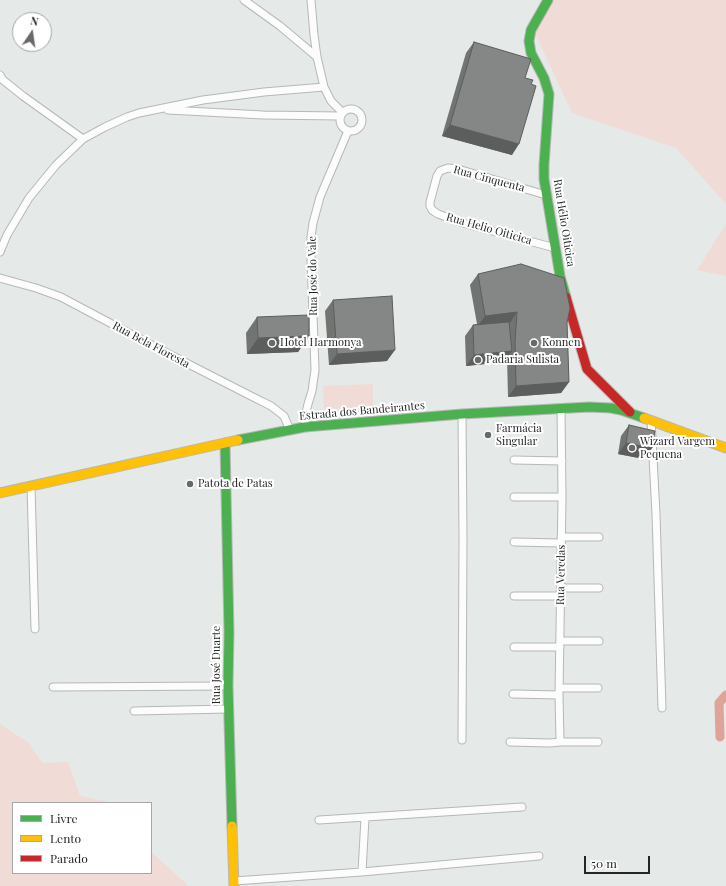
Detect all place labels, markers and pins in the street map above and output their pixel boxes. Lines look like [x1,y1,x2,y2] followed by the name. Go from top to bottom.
[280,336,361,350] place label: Hotel Harmonya
[542,336,580,350] place label: Konnen
[267,338,277,348] marker: Hotel Harmonya
[529,338,539,348] marker: Konnen
[486,353,559,367] place label: Padaria Sulista
[473,355,483,365] marker: Padaria Sulista
[496,422,542,448] place label: Farmácia Singular
[483,430,493,440] marker: Farmácia Singular
[640,435,715,461] place label: Wizard Vargem Pequena
[627,443,637,453] marker: Wizard Vargem Pequena
[198,477,273,491] place label: Patota de Patas
[185,479,195,489] marker: Patota de Patas

